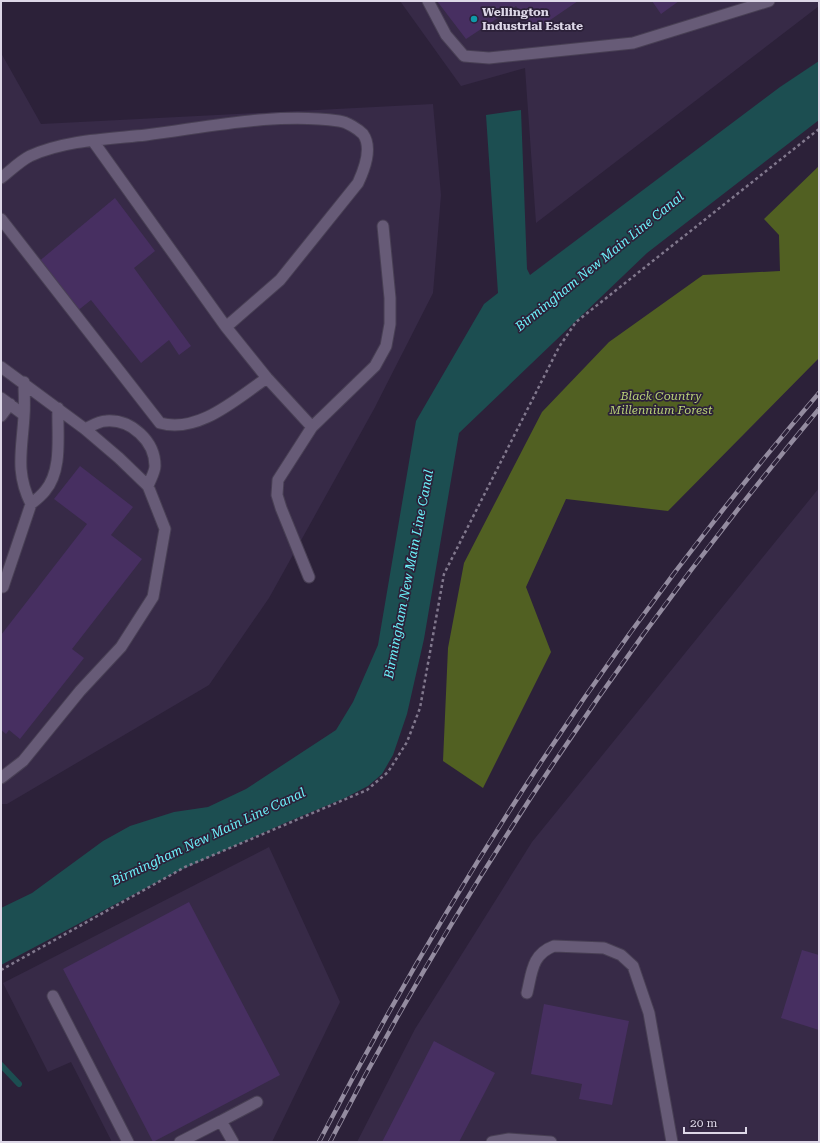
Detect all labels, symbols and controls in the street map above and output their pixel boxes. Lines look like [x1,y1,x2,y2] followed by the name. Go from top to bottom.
[482,5,583,33] place label: Wellington Industrial Estate
[469,14,479,24] marker: Wellington Industrial Estate
[511,189,687,335] water label: Birmingham New Main Line Canal
[609,389,713,417] park label: Black Country Millennium Forest
[381,468,436,681] water label: Birmingham New Main Line Canal
[108,785,308,889] water label: Birmingham New Main Line Canal
[684,1109,746,1135] scale bar
[690,1116,717,1130] text: 20 m

